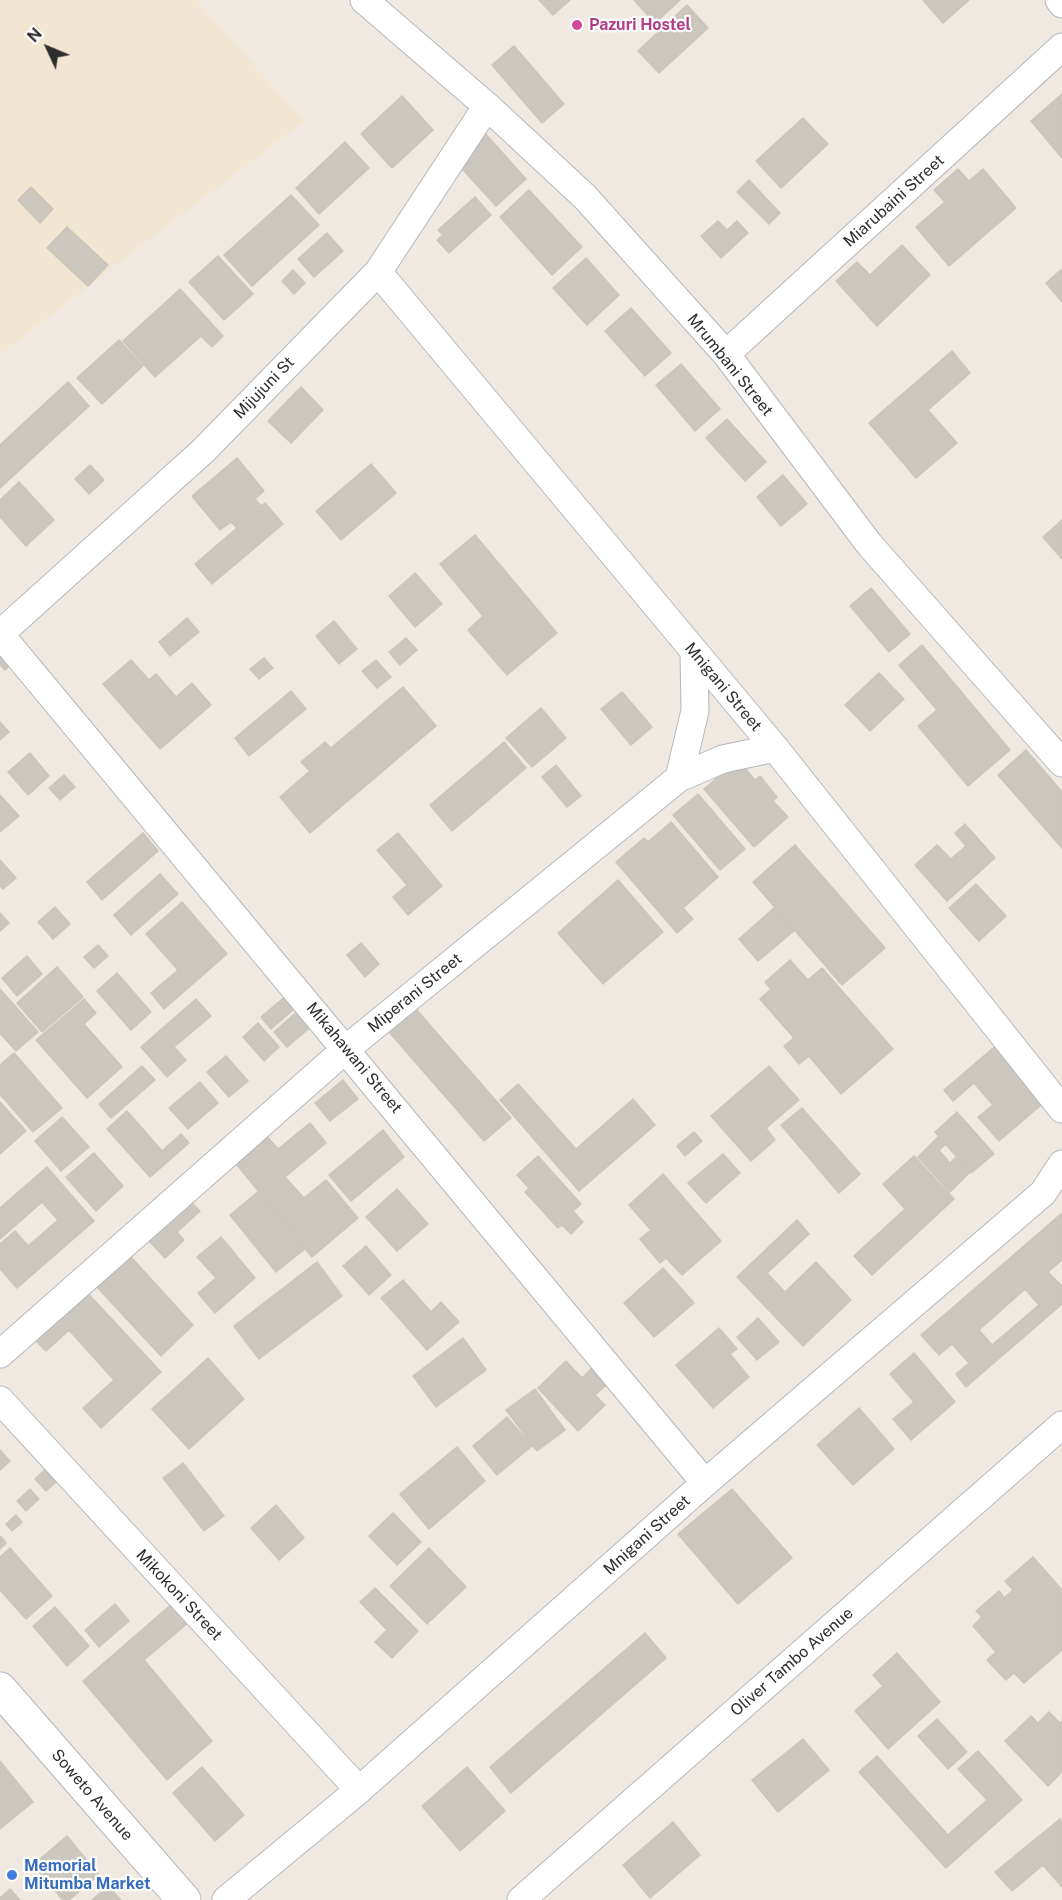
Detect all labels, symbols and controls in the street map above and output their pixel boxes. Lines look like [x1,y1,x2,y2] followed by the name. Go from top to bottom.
[589,15,691,35] place label: Pazuri Hostel
[18,18,78,78] north arrow
[570,18,584,32] marker: Pazuri Hostel
[24,24,46,46] text: N
[840,151,948,251] street label: Miarubaini Street
[683,310,777,420] street label: Mrumbani Street
[230,353,298,423] street label: Mijujuni St
[680,639,766,735] street label: Mnigani Street
[364,949,466,1037] street label: Miperani Street
[302,999,406,1117] street label: Mikahawani Street
[600,1491,694,1579] street label: Mnigani Street
[132,1546,226,1644] street label: Mikokoni Street
[727,1604,857,1720] street label: Oliver Tambo Avenue
[47,1745,137,1845] street label: Soweto Avenue
[24,1856,151,1894] place label: Memorial Mitumba Market
[5,1868,19,1882] marker: Memorial Mitumba Market

